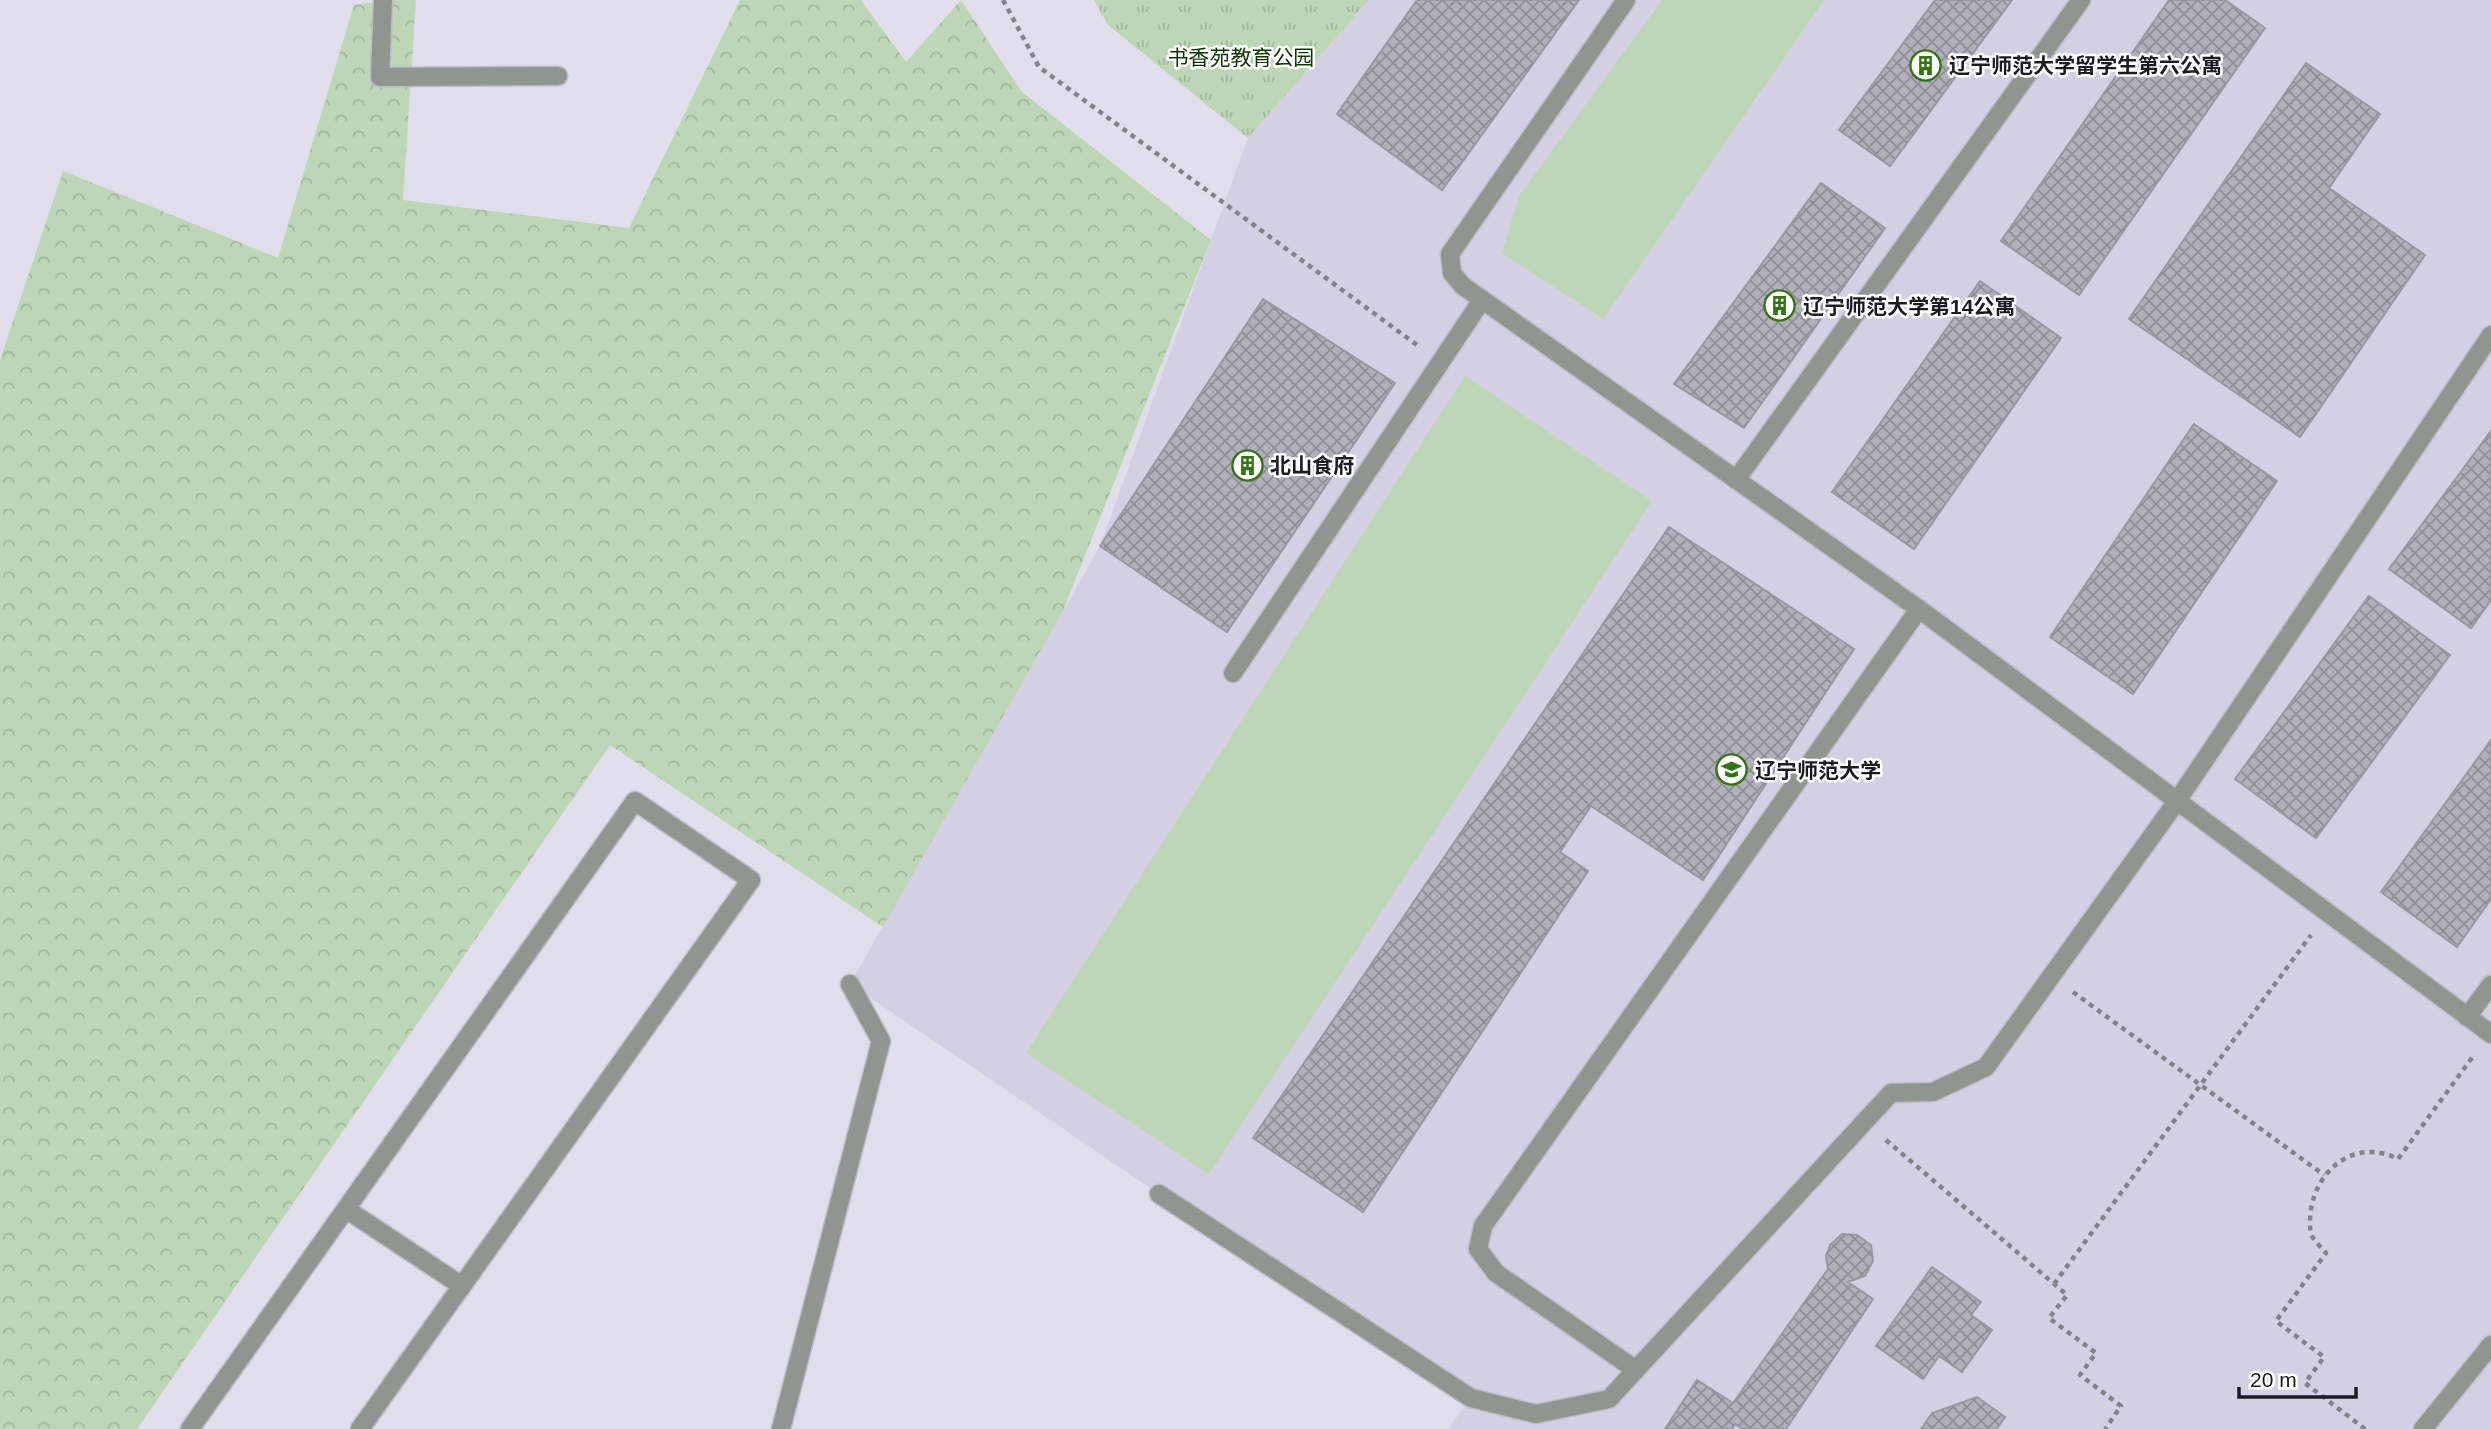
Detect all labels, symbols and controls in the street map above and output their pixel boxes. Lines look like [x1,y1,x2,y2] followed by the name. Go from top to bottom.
[1168,46,1315,69] park label: 书香苑教育公园
[1909,48,1943,82] building icon: 辽宁师范大学留学生第六公寓
[1949,54,2222,77] place label: 辽宁师范大学留学生第六公寓
[1763,289,1797,323] building icon: 辽宁师范大学第14公寓
[1803,295,2015,318] place label: 辽宁师范大学第14公寓
[1230,448,1264,482] building icon: 北山食府
[1270,454,1354,477] place label: 北山食府
[1715,753,1749,787] school or university icon: 辽宁师范大学
[1755,759,1881,782] place label: 辽宁师范大学
[2239,1356,2356,1400] scale bar
[2250,1368,2297,1391] text: 20 m

